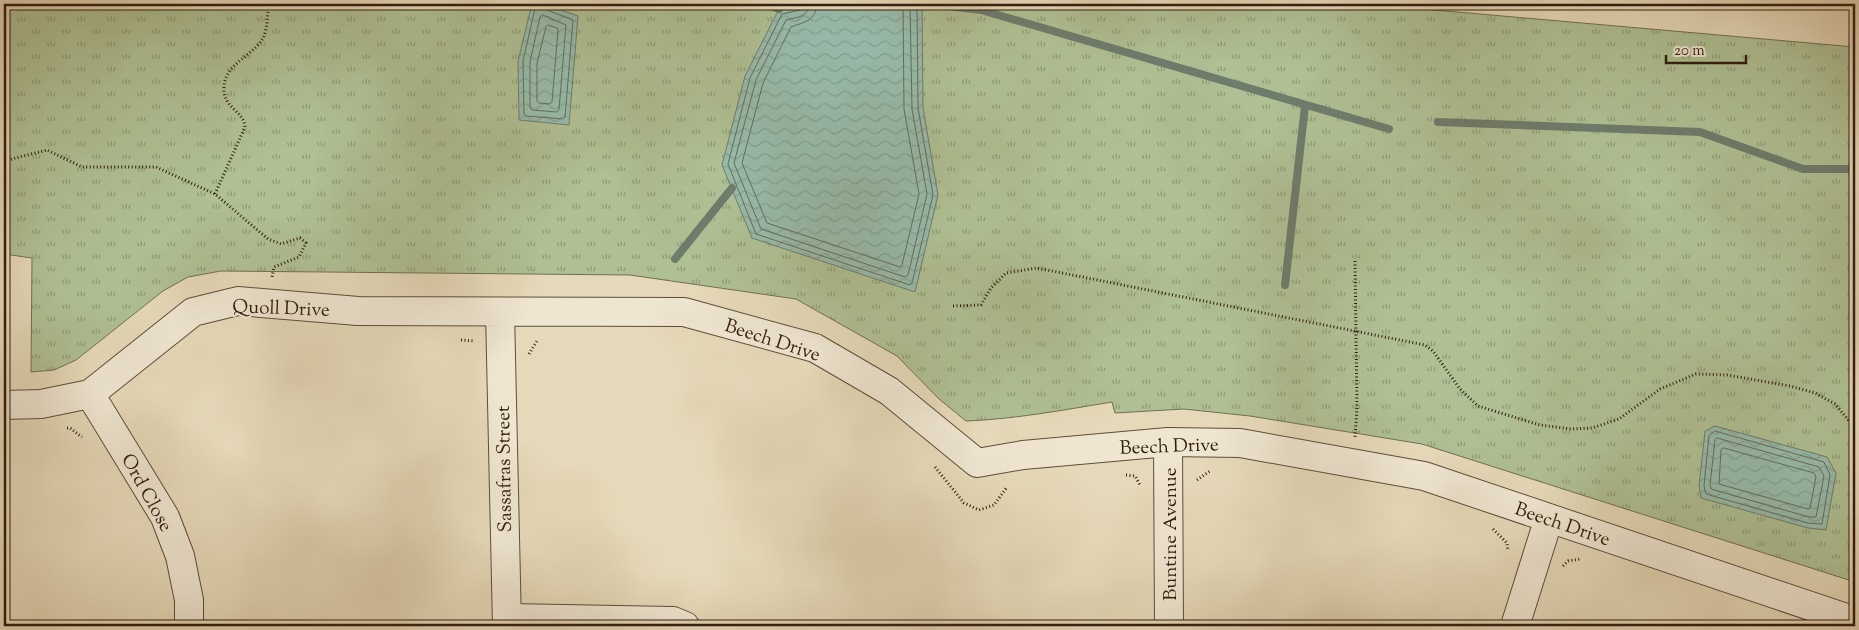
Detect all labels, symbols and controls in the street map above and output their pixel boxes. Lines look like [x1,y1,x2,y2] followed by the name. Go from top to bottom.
[1666,32,1746,64] scale bar
[1674,41,1705,62] text: 20 m
[232,294,330,325] street label: Quoll Drive
[721,313,824,370] street label: Beech Drive
[491,405,520,533] street label: Sassafras Street
[1119,432,1219,463] street label: Beech Drive
[113,449,178,537] street label: Ord Close
[1158,467,1185,601] street label: Buntine Avenue
[1511,496,1614,554] street label: Beech Drive

